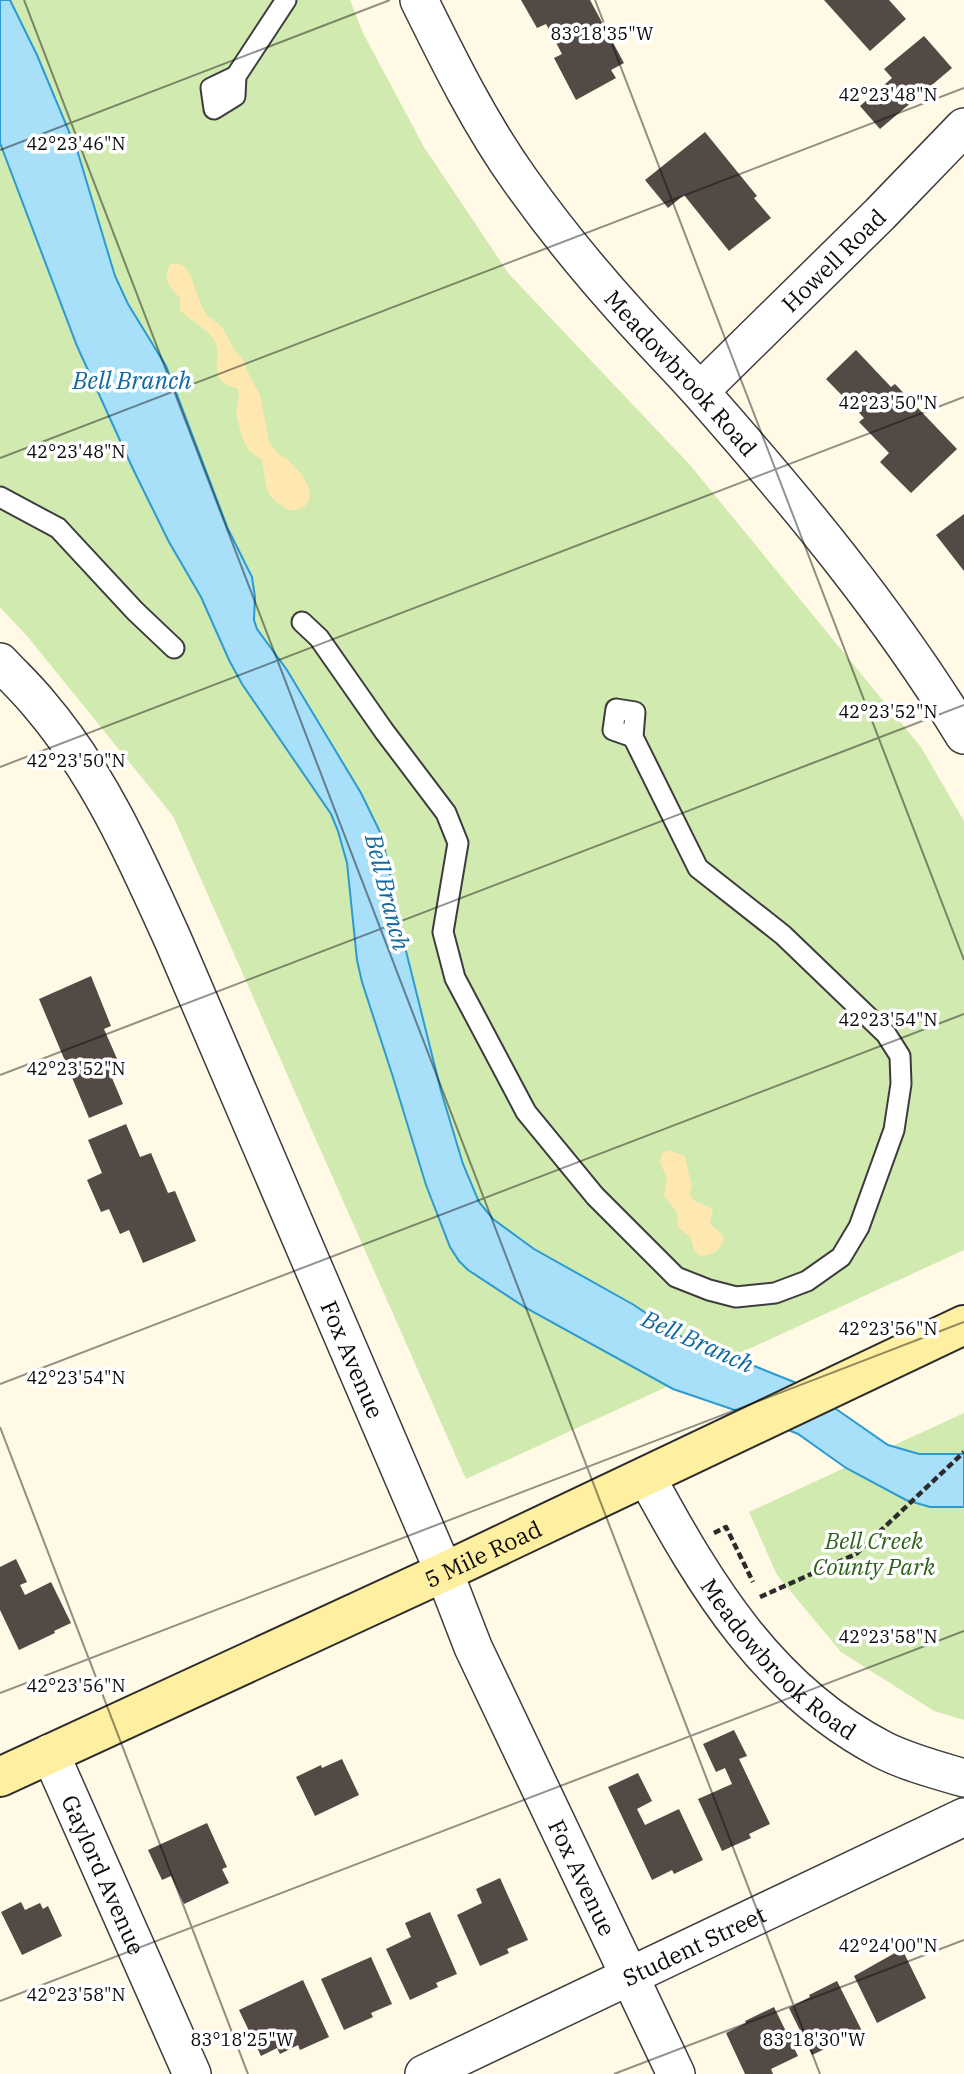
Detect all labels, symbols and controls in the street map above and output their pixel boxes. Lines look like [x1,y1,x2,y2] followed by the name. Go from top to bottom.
[551,22,654,45] text: 83°18'35"W
[839,83,938,106] text: 42°23'48"N
[27,132,126,155] text: 42°23'46"N
[775,202,892,318] street label: Howell Road
[598,283,764,462] street label: Meadowbrook Road
[71,364,192,396] water label: Bell Branch
[839,391,938,414] text: 42°23'50"N
[27,440,126,463] text: 42°23'48"N
[839,700,938,723] text: 42°23'52"N
[27,749,126,772] text: 42°23'50"N
[358,829,418,954] water label: Bell Branch
[839,1008,938,1031] text: 42°23'54"N
[27,1057,126,1080] text: 42°23'52"N
[314,1296,391,1423] street label: Fox Avenue
[636,1302,759,1380] water label: Bell Branch
[839,1317,938,1340] text: 42°23'56"N
[27,1366,126,1389] text: 42°23'54"N
[420,1513,546,1594] street label: 5 Mile Road
[813,1525,936,1581] park label: Bell Creek County Park
[695,1572,862,1746] street label: Meadowbrook Road
[839,1625,938,1648] text: 42°23'58"N
[27,1674,126,1697] text: 42°23'56"N
[55,1790,152,1959] street label: Gaylord Avenue
[542,1815,623,1940] street label: Fox Avenue
[618,1899,770,1992] street label: Student Street
[839,1934,938,1957] text: 42°24'00"N
[27,1983,126,2006] text: 42°23'58"N
[191,2028,294,2051] text: 83°18'25"W
[763,2028,866,2051] text: 83°18'30"W

